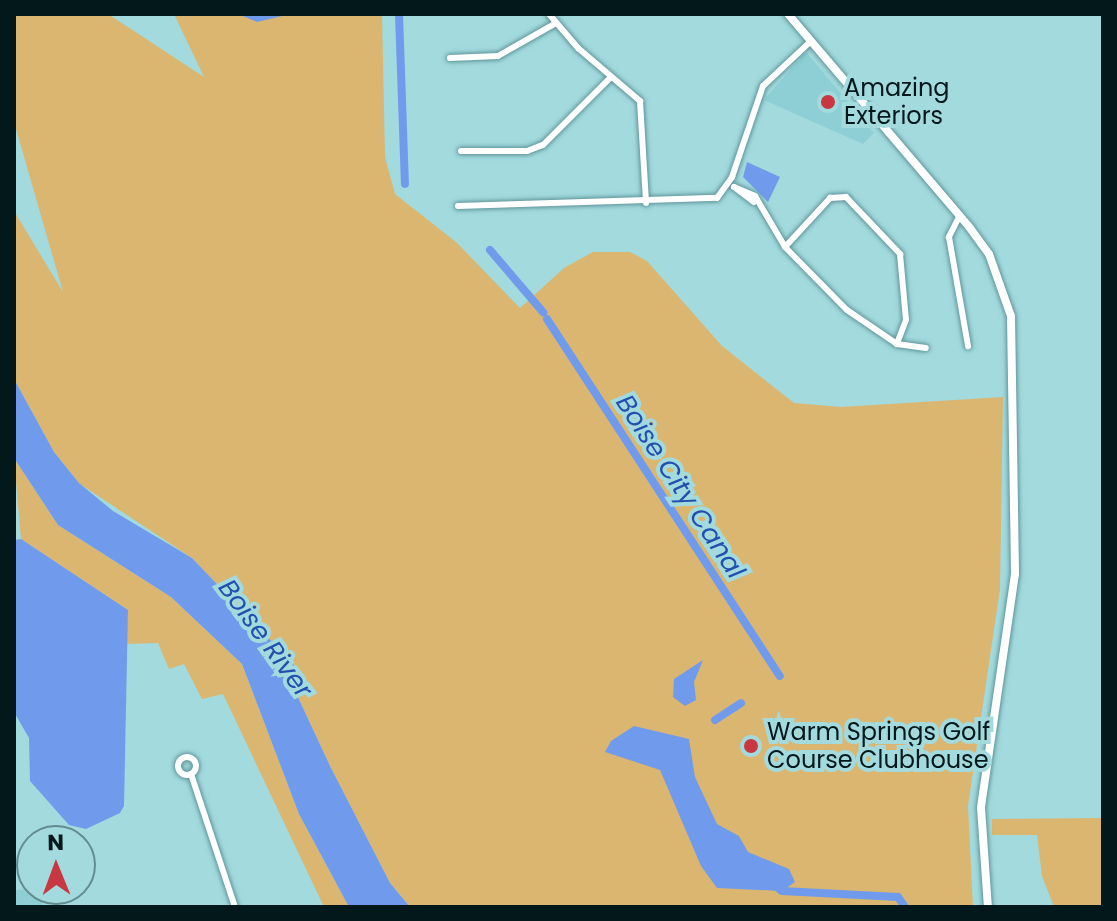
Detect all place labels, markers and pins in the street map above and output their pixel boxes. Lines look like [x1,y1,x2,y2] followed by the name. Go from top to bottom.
[844,74,950,130] place label: Amazing Exteriors
[819,93,837,111] marker: Amazing Exteriors
[767,718,990,774] place label: Warm Springs Golf Course Clubhouse
[742,737,760,755] marker: Warm Springs Golf Course Clubhouse

